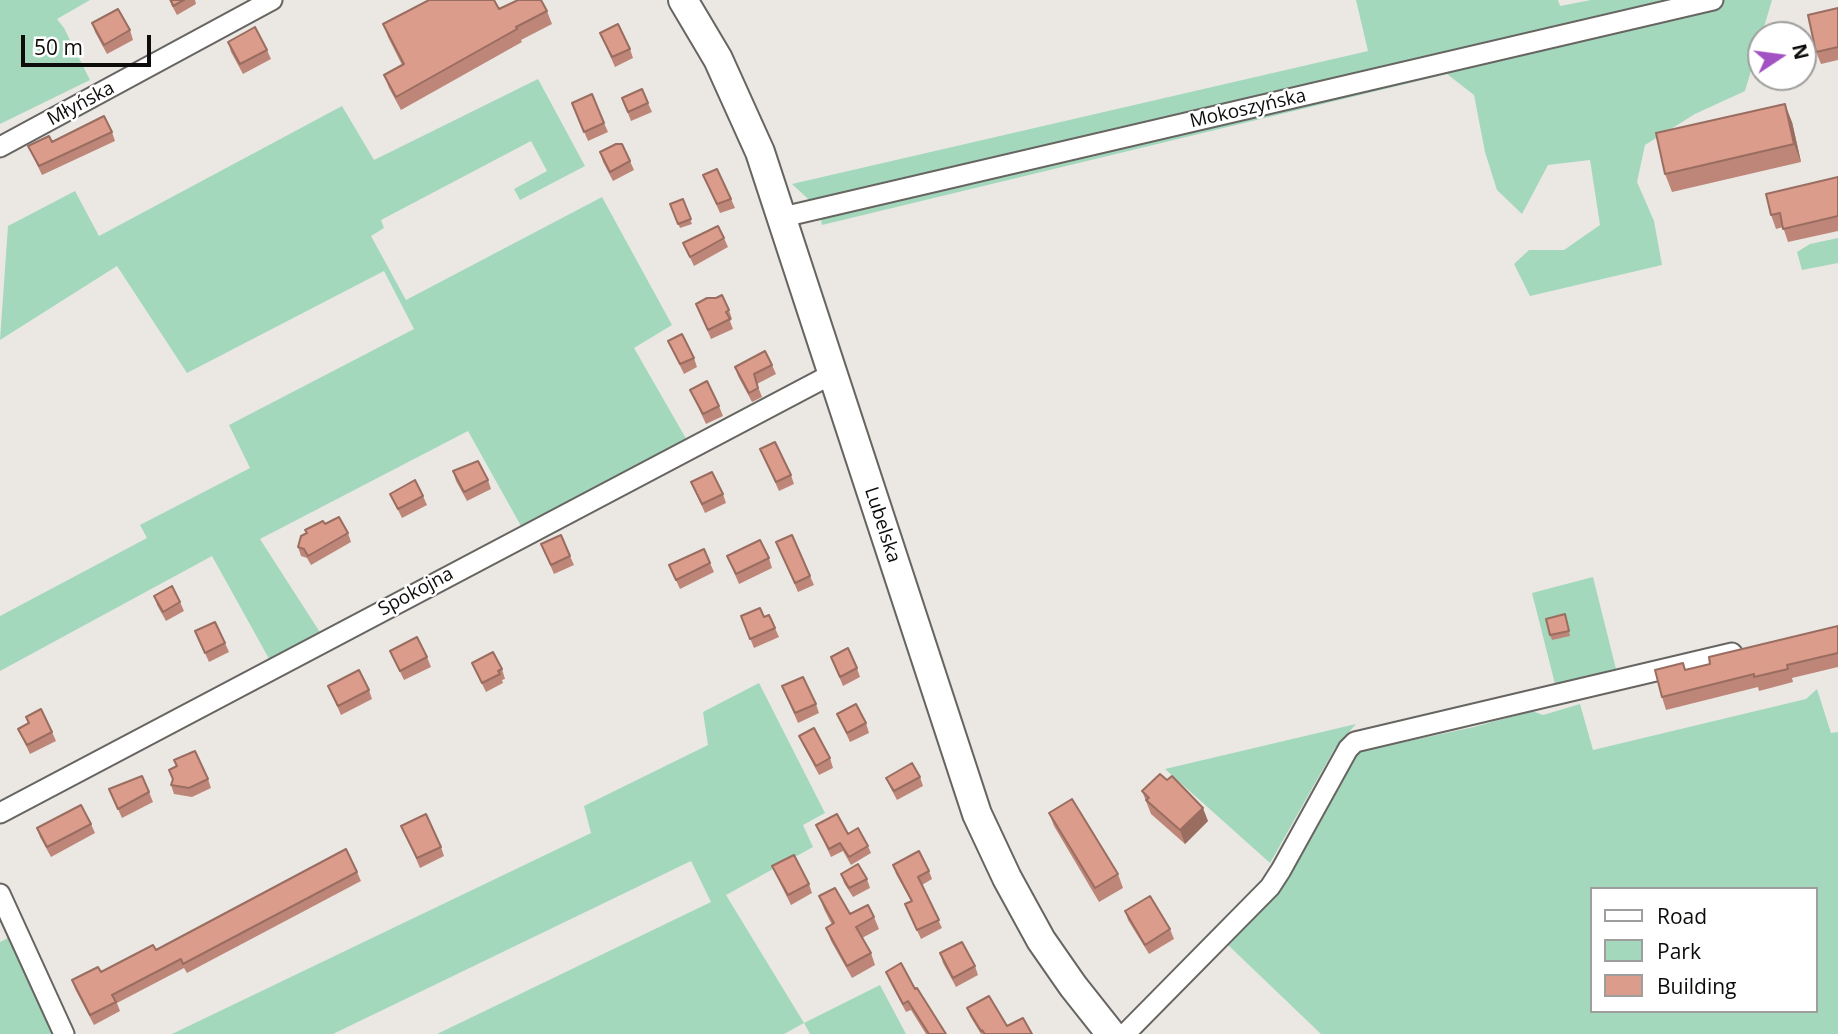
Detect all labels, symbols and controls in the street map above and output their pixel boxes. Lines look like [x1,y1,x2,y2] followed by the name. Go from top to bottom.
[24,21,154,65] scale bar
[1747,21,1817,91] north arrow
[34,33,83,61] text: 50 m
[1786,41,1815,62] text: N
[44,77,118,131] street label: Młyńska
[1188,85,1308,133] street label: Mokoszyńska
[859,484,905,566] street label: Lubelska
[374,563,458,621] street label: Spokojna
[1590,887,1817,1013] legend
[1657,902,1707,930] text: Road
[1657,937,1701,965] text: Park
[1657,972,1736,1000] text: Building

